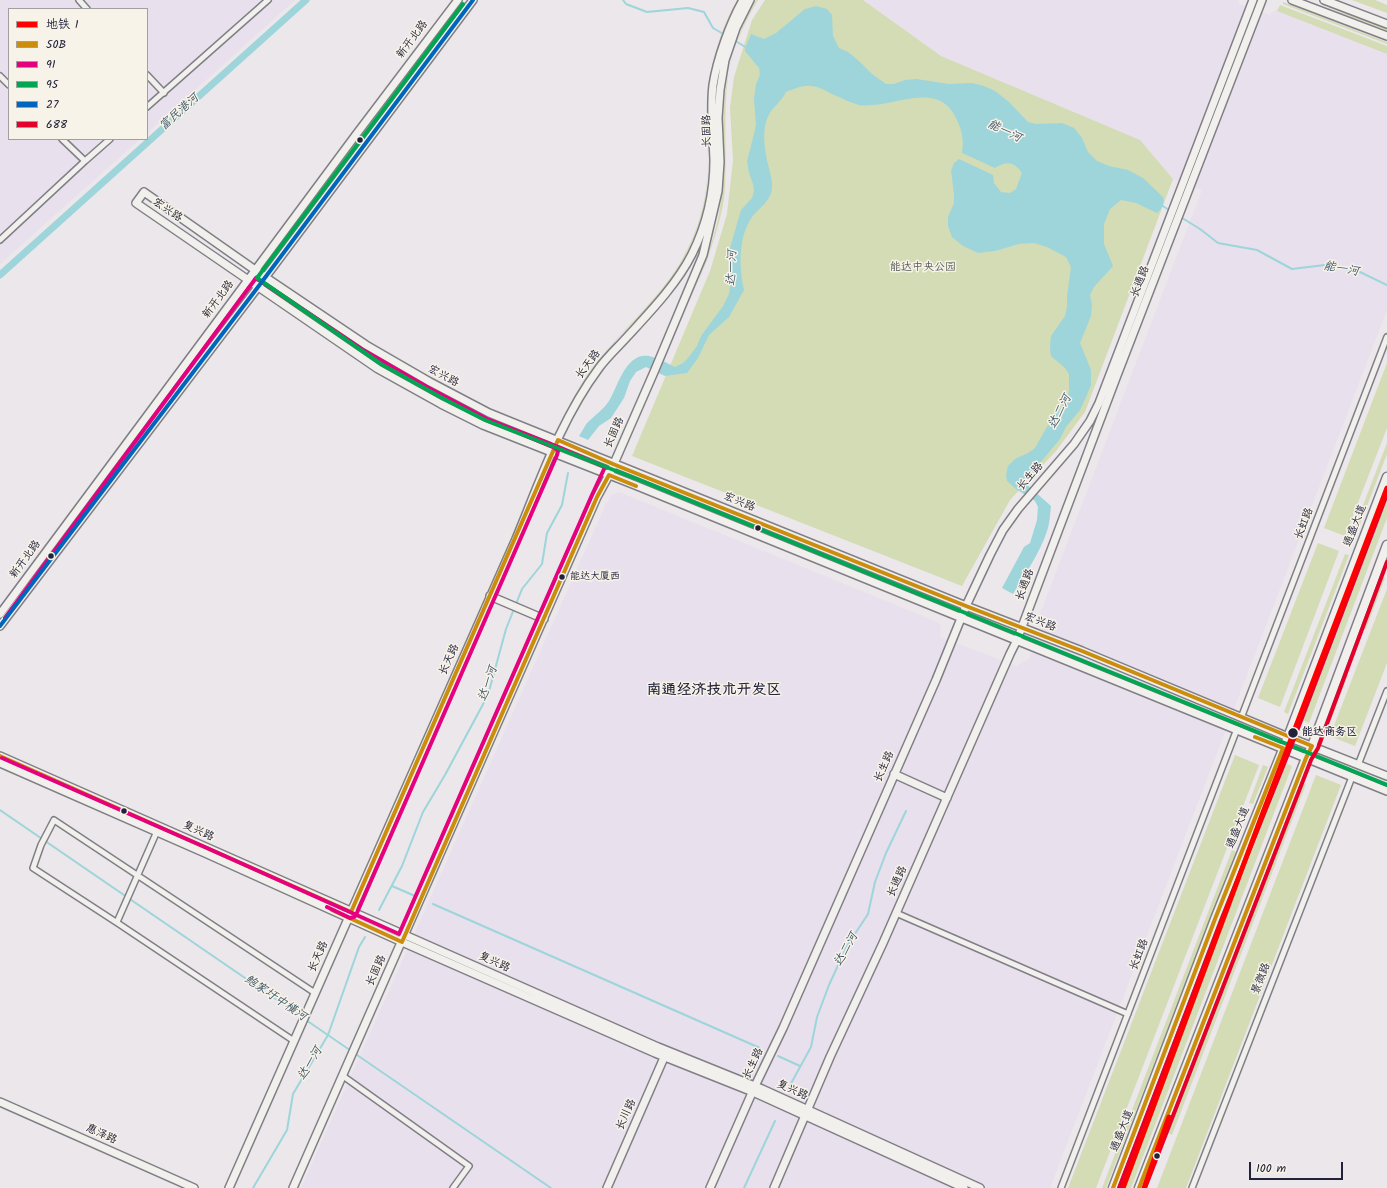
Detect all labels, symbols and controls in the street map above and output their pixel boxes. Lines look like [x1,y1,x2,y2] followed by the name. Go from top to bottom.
[8,8,148,140] legend
[46,15,79,34] text: 地铁 1
[394,18,432,62] street label: 新开北路
[46,35,66,54] text: 50B
[46,55,56,74] text: 91
[46,75,58,94] text: 95
[157,92,203,134] water label: 富民港河
[46,95,59,114] text: 27
[701,114,715,148] street label: 长固路
[46,115,67,134] text: 688
[985,118,1023,146] water label: 能一河
[355,135,365,145] unlabelled marker
[150,196,184,226] street label: 宏兴路
[725,250,741,286] water label: 达一河
[1322,260,1360,280] water label: 能一河
[890,261,956,275] park label: 能达中央公园
[1129,264,1153,300] street label: 长通路
[200,278,238,322] street label: 新开北路
[574,348,604,382] street label: 长天路
[425,363,461,391] street label: 宏兴路
[1046,393,1076,431] water label: 达二河
[602,415,628,451] street label: 长固路
[1015,460,1047,494] street label: 长生路
[721,491,757,515] street label: 宏兴路
[1342,503,1370,549] street label: 通盛大道
[1293,506,1317,542] street label: 长虹路
[753,523,763,533] unlabelled marker
[8,538,44,582] street label: 新开北路
[46,551,56,561] unlabelled marker
[1014,567,1038,603] street label: 长通路
[570,571,620,583] place label: 能达大厦西
[557,572,567,582] marker: 能达大厦西
[1022,611,1058,635] street label: 宏兴路
[437,642,463,678] street label: 长天路
[476,665,502,703] water label: 达一河
[647,682,781,700] district label: 南通经济技术开发区
[1286,726,1300,740] marker: 能达商务区
[1302,726,1357,740] place label: 能达商务区
[872,749,898,785] street label: 长生路
[1225,805,1253,851] street label: 通盛大道
[119,806,129,816] unlabelled marker
[180,819,216,845] street label: 复兴路
[885,864,911,900] street label: 长通路
[832,931,862,969] water label: 达二河
[1128,937,1152,973] street label: 长虹路
[306,939,332,975] street label: 长天路
[476,950,512,976] street label: 复兴路
[364,953,390,989] street label: 长固路
[1250,961,1274,997] street label: 景微路
[241,973,309,1025] water label: 鲍家圩中横河
[296,1045,326,1083] water label: 达一河
[741,1046,767,1082] street label: 长生路
[774,1078,810,1104] street label: 复兴路
[614,1097,640,1133] street label: 长川路
[1109,1108,1137,1154] street label: 通盛大道
[83,1122,119,1148] street label: 惠泽路
[1152,1151,1162,1161] unlabelled marker
[1251,1154,1345,1180] scale bar
[1256,1159,1286,1178] text: 100 m

